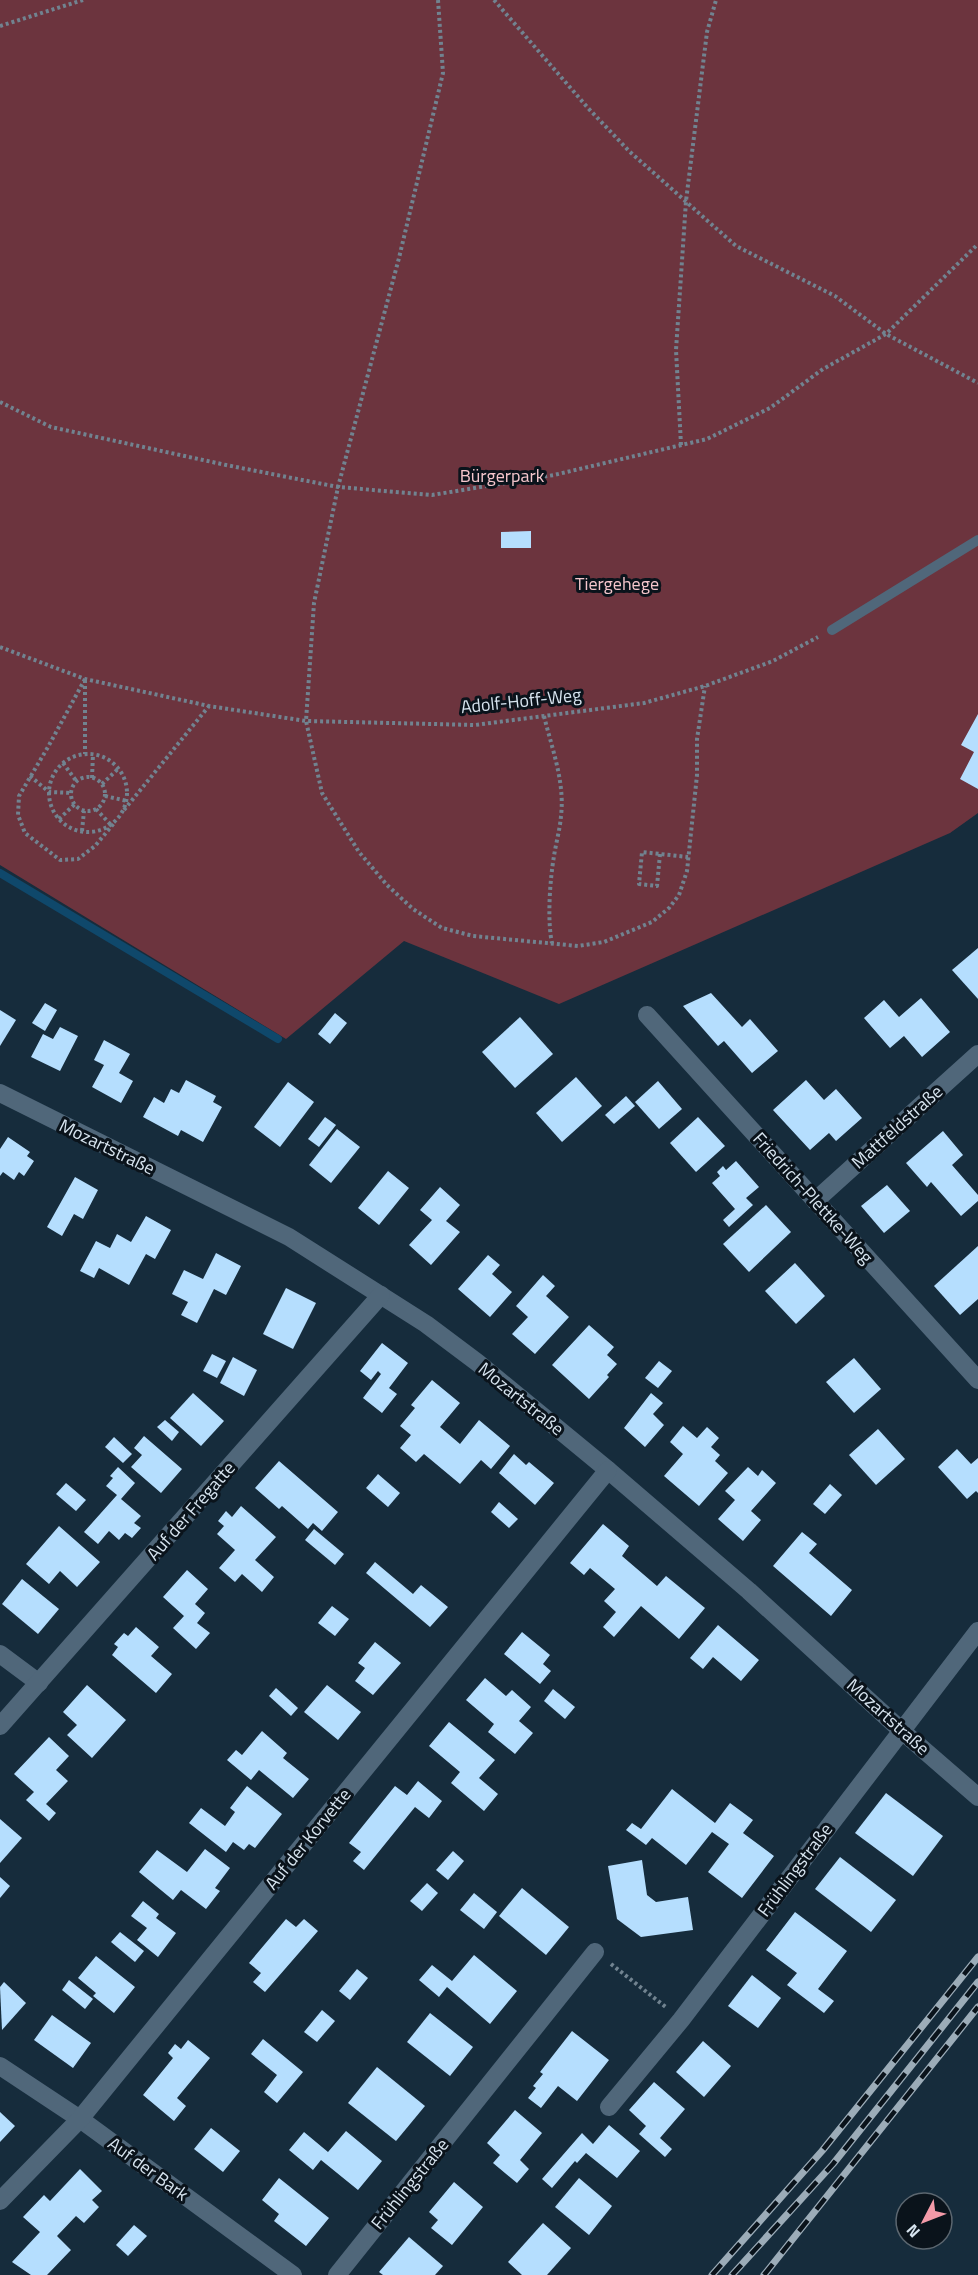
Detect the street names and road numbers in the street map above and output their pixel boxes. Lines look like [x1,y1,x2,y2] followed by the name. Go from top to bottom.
[459,681,583,720] street label: Adolf-Hoff-Weg
[845,1078,948,1175] street label: Mattfeldstraße
[55,1112,160,1181] street label: Mozartstraße
[747,1126,880,1269] street label: Friedrich-Plettke-Weg
[473,1356,570,1442] street label: Mozartstraße
[140,1455,241,1566] street label: Auf der Fregatte
[841,1672,936,1761] street label: Mozartstraße
[258,1782,357,1895] street label: Auf der Korvette
[750,1817,839,1922] street label: Frühlingstraße
[102,2130,195,2207] street label: Auf der Bark
[364,2132,455,2235] street label: Frühlingstraße

